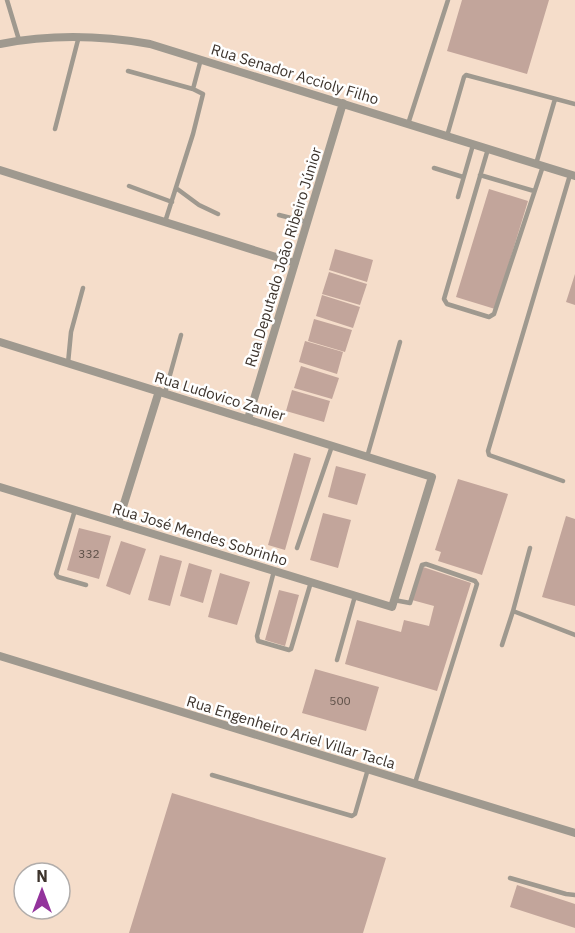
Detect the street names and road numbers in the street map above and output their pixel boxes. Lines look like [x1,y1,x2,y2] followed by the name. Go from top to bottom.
[209,39,381,109] street label: Rua Senador Accioly Filho
[240,144,326,369] street label: Rua Deputado João Ribeiro Júnior
[152,367,288,425] street label: Rua Ludovico Zanier
[110,498,290,570] street label: Rua José Mendes Sobrinho
[184,691,398,773] street label: Rua Engenheiro Ariel Villar Tacla

